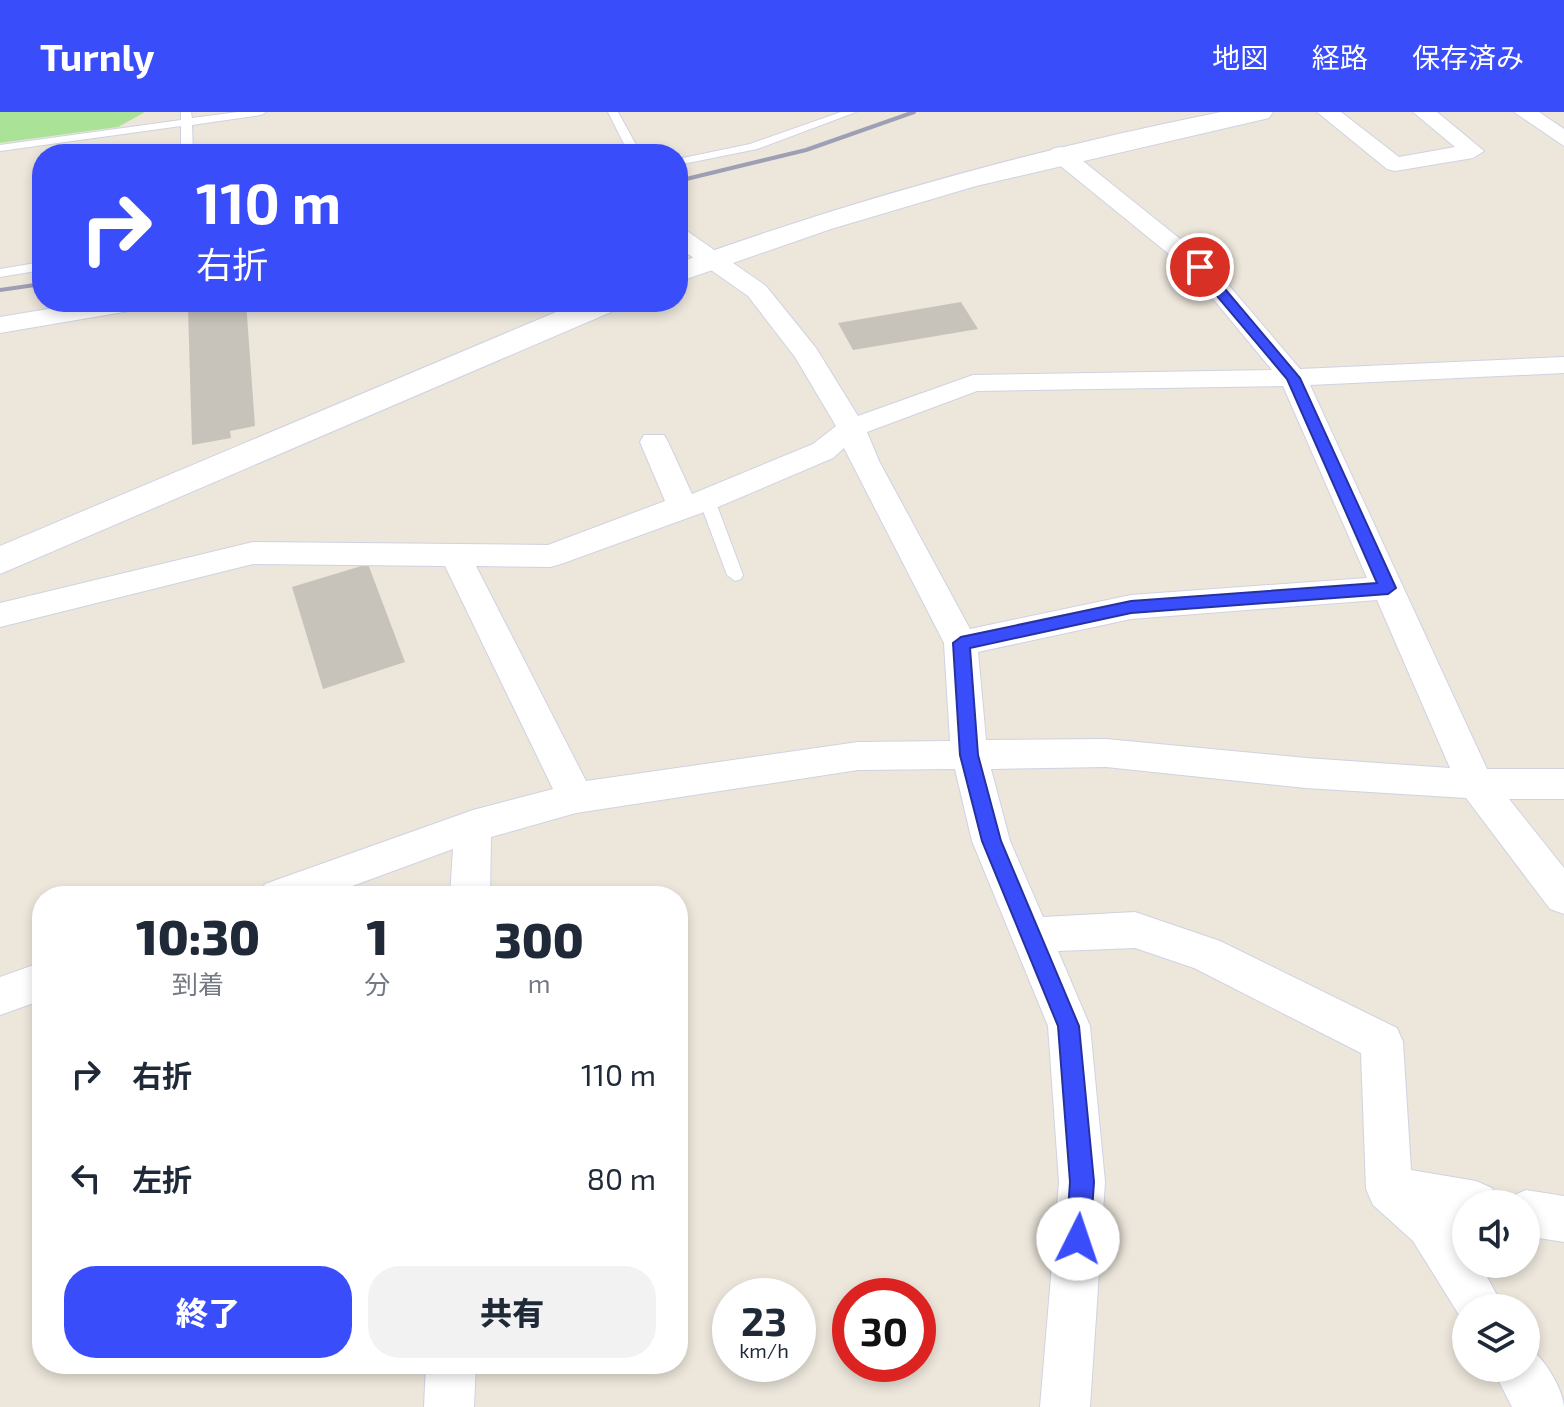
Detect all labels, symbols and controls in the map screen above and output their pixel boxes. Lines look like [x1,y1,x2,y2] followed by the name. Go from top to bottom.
[40,33,155,79] text: Turnly
[1212,40,1268,74] text: 地図
[1312,40,1368,74] text: 経路
[1412,40,1524,74] text: 保存済み
[196,168,341,235] text: 110 m
[64,176,168,280] icon: right
[1166,233,1234,301] pin
[196,242,268,285] text: 右折
[1178,245,1222,289] icon: arrive
[136,907,260,965] text: 10:30
[366,907,388,965] text: 1
[494,910,584,968] text: 300
[528,967,551,998] text: m
[172,968,224,999] text: 到着
[364,968,390,999] text: 分
[64,1052,108,1096] icon: right
[581,1056,656,1092] text: 110 m
[132,1057,192,1093] text: 右折
[64,1156,108,1200] icon: left
[587,1160,656,1196] text: 80 m
[132,1161,192,1197] text: 左折
[1452,1190,1540,1382] map controls
[1452,1190,1540,1278] button: sound
[1036,1197,1120,1281] position arrow
[64,1266,352,1358] button: 終了
[368,1266,656,1358] button: 共有
[832,1278,936,1382] speed limit sign: 30
[1452,1294,1540,1382] button: layers
[741,1296,787,1344] text: 23
[739,1338,789,1362] text: km/h

